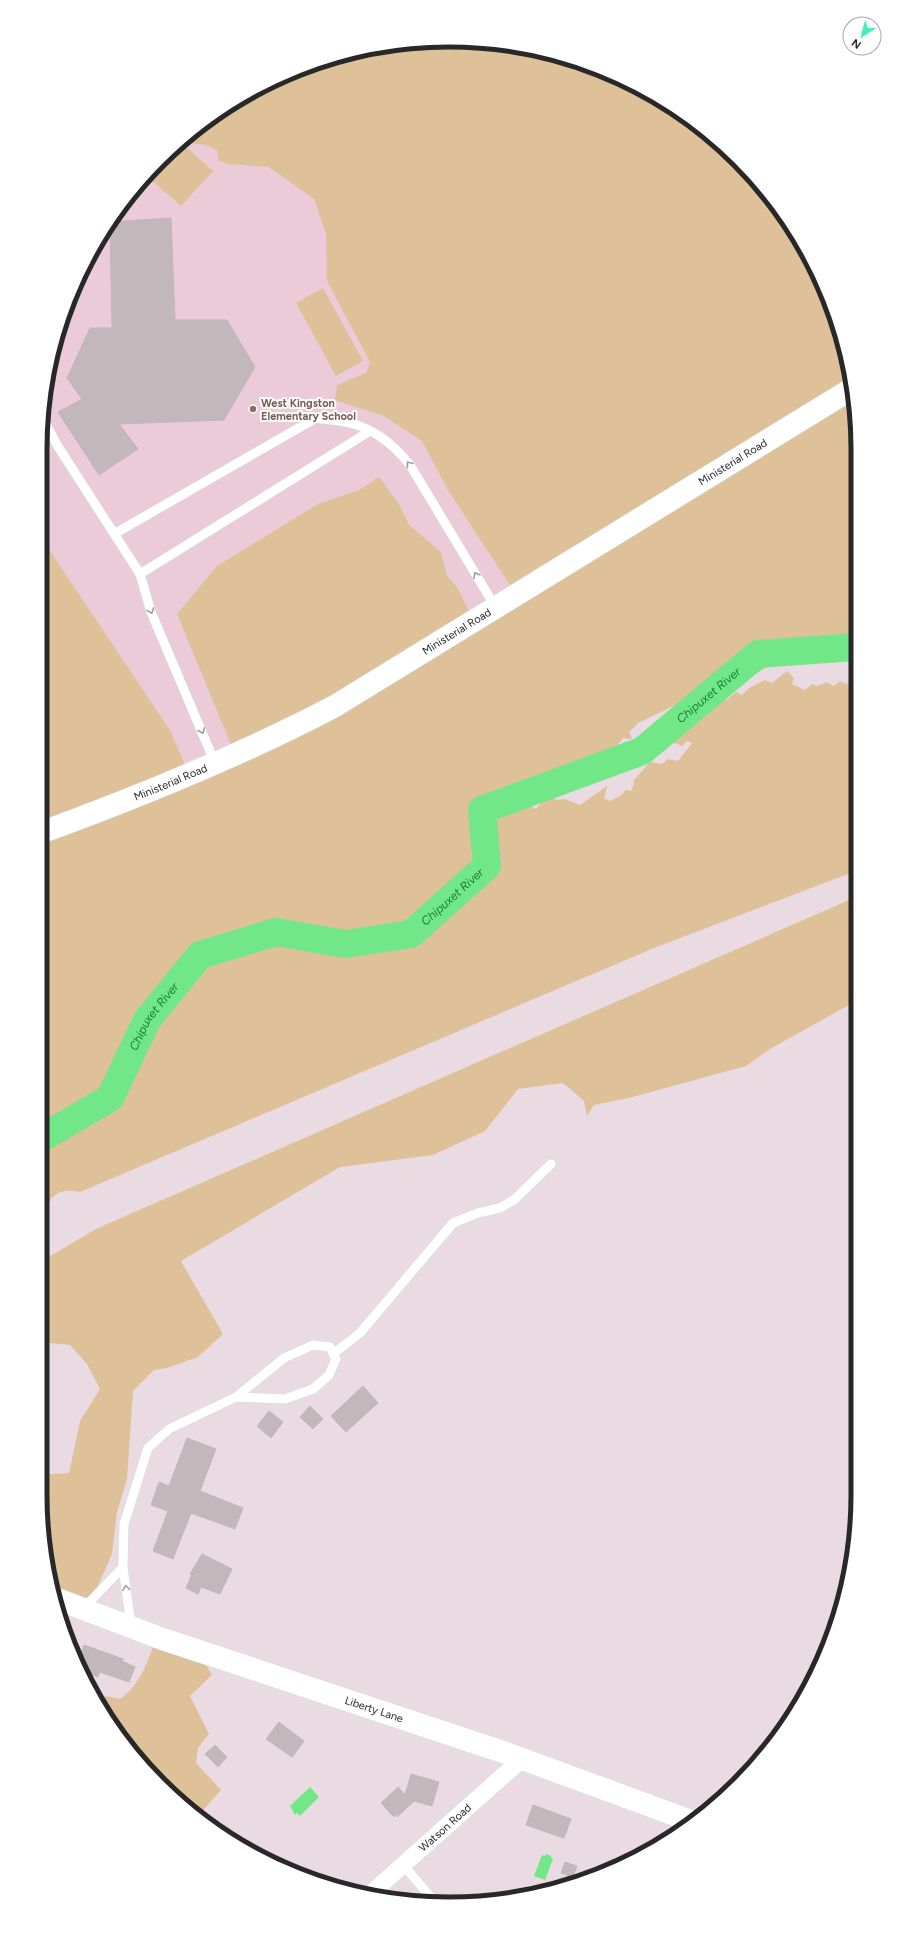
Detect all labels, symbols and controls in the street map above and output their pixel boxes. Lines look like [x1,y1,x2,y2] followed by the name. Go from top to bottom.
[842,16,882,56] north arrow
[849,36,864,51] text: N
[261,397,356,423] place label: West Kingston Elementary School
[248,404,258,414] marker: West Kingston Elementary School
[696,436,770,488] street label: Ministerial Road
[406,461,413,468] one-way arrow
[473,572,480,579] one-way arrow
[420,606,494,658] street label: Ministerial Road
[147,608,155,615] one-way arrow
[674,664,744,726] water label: Chipuxet River
[197,727,205,734] one-way arrow
[132,762,209,804] street label: Ministerial Road
[418,865,487,929] water label: Chipuxet River
[127,979,182,1053] water label: Chipuxet River
[122,1585,131,1591] one-way arrow
[343,1694,405,1725] street label: Liberty Lane
[416,1801,474,1855] street label: Watson Road

